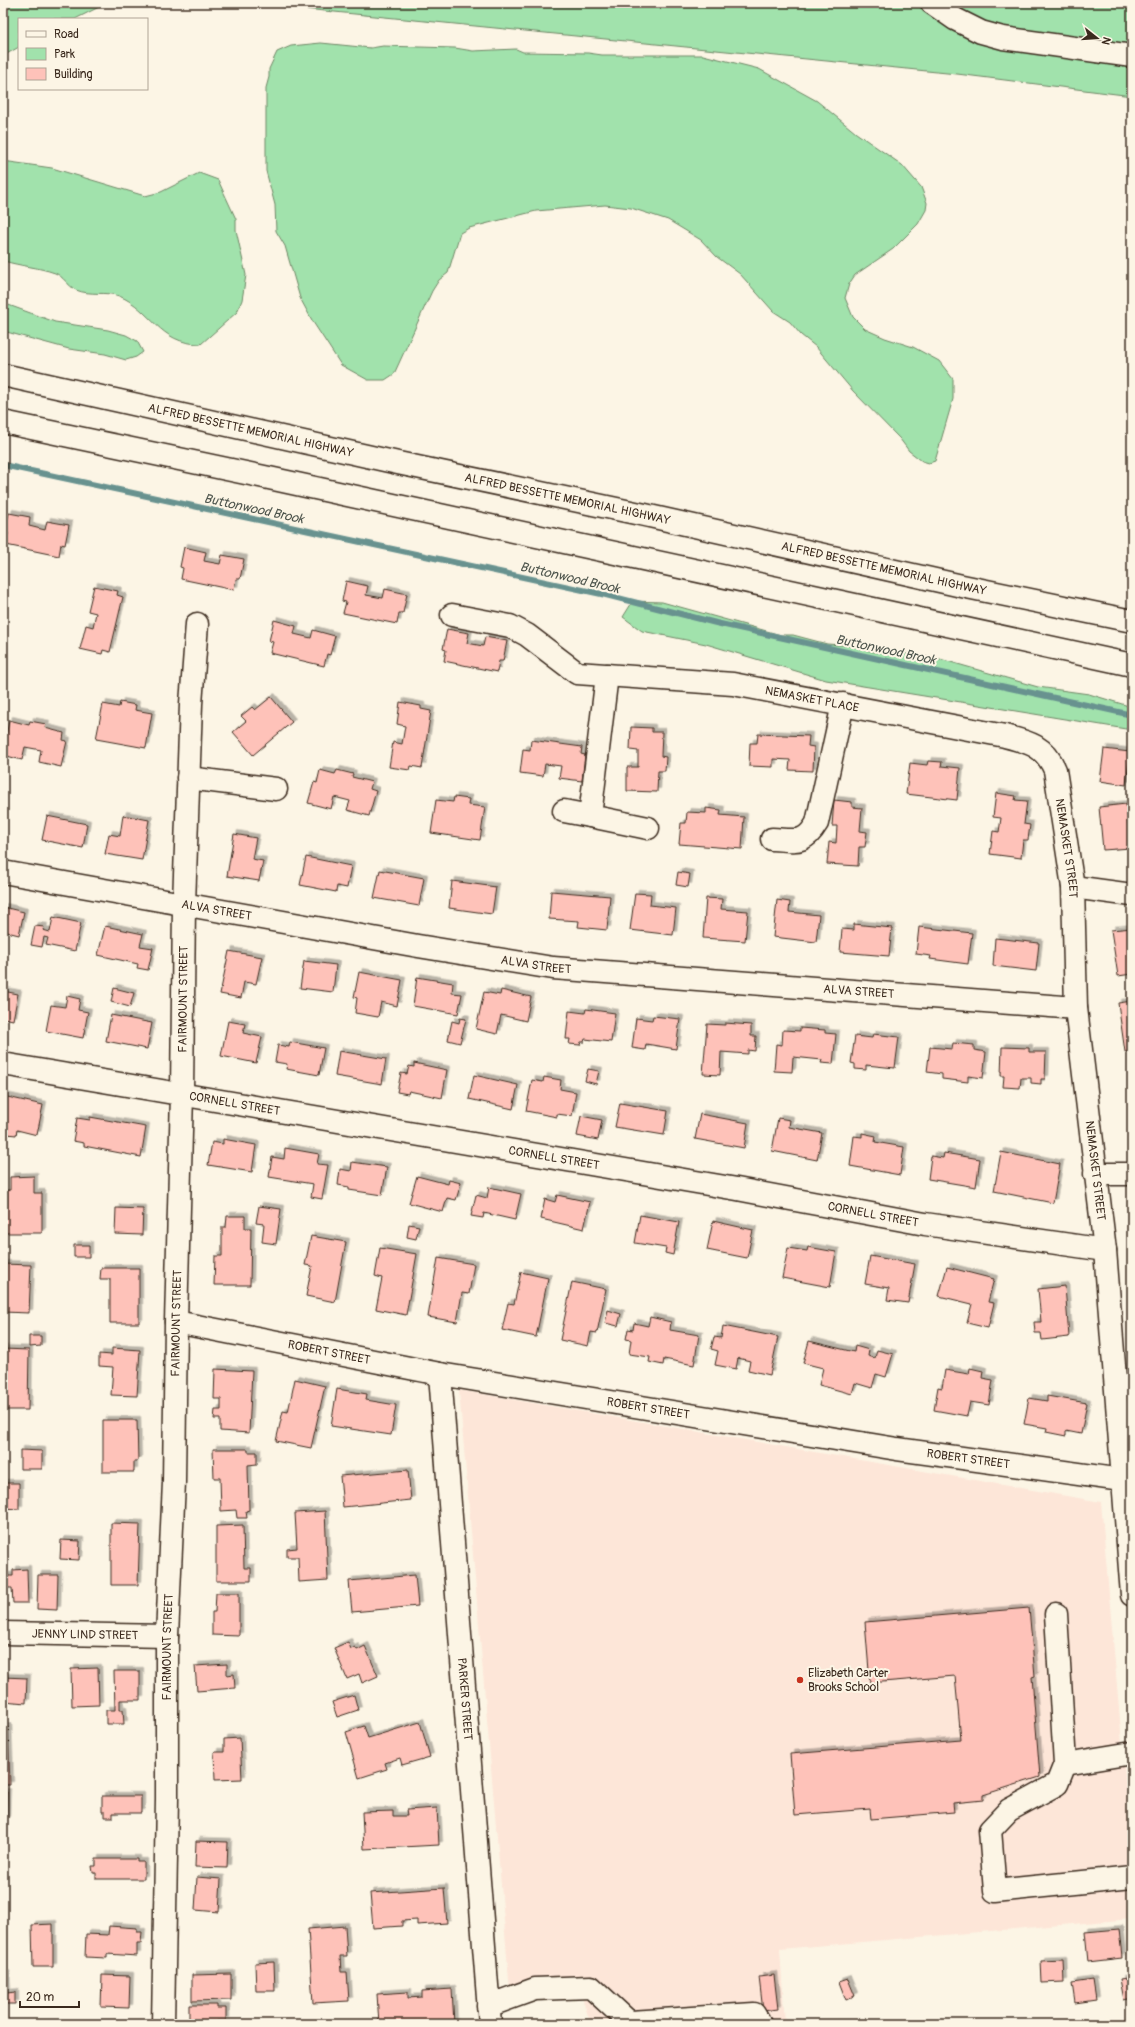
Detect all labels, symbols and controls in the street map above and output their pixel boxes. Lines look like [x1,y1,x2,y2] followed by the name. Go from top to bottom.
[18,18,148,90] legend
[1077,18,1117,58] north arrow
[54,27,79,42] text: Road
[1099,35,1113,47] text: N
[54,47,75,62] text: Park
[54,67,93,82] text: Building
[147,401,355,461] street label: ALFRED BESSETTE MEMORIAL HIGHWAY
[463,470,672,528] street label: ALFRED BESSETTE MEMORIAL HIGHWAY
[202,491,307,528] water label: Buttonwood Brook
[780,539,988,599] street label: ALFRED BESSETTE MEMORIAL HIGHWAY
[518,559,623,598] water label: Buttonwood Brook
[834,632,939,669] water label: Buttonwood Brook
[764,683,860,716] street label: NEMASKET PLACE
[1051,798,1080,898] street label: NEMASKET STREET
[180,897,253,924] street label: ALVA STREET
[175,945,192,1053] street label: FAIRMOUNT STREET
[500,953,572,977] street label: ALVA STREET
[823,982,895,1002] street label: ALVA STREET
[188,1089,281,1119] street label: CORNELL STREET
[1082,1120,1108,1222] street label: NEMASKET STREET
[507,1143,601,1173] street label: CORNELL STREET
[826,1199,920,1231] street label: CORNELL STREET
[168,1269,185,1377] street label: FAIRMOUNT STREET
[286,1337,372,1368] street label: ROBERT STREET
[606,1394,691,1423] street label: ROBERT STREET
[926,1446,1011,1472] street label: ROBERT STREET
[160,1593,177,1700] street label: FAIRMOUNT STREET
[32,1627,139,1643] street label: JENNY LIND STREET
[454,1657,475,1741] street label: PARKER STREET
[808,1666,889,1695] place label: Elizabeth Carter Brooks School
[795,1675,805,1685] marker: Elizabeth Carter Brooks School
[20,1983,79,2009] scale bar
[26,1990,55,2005] text: 20 m

